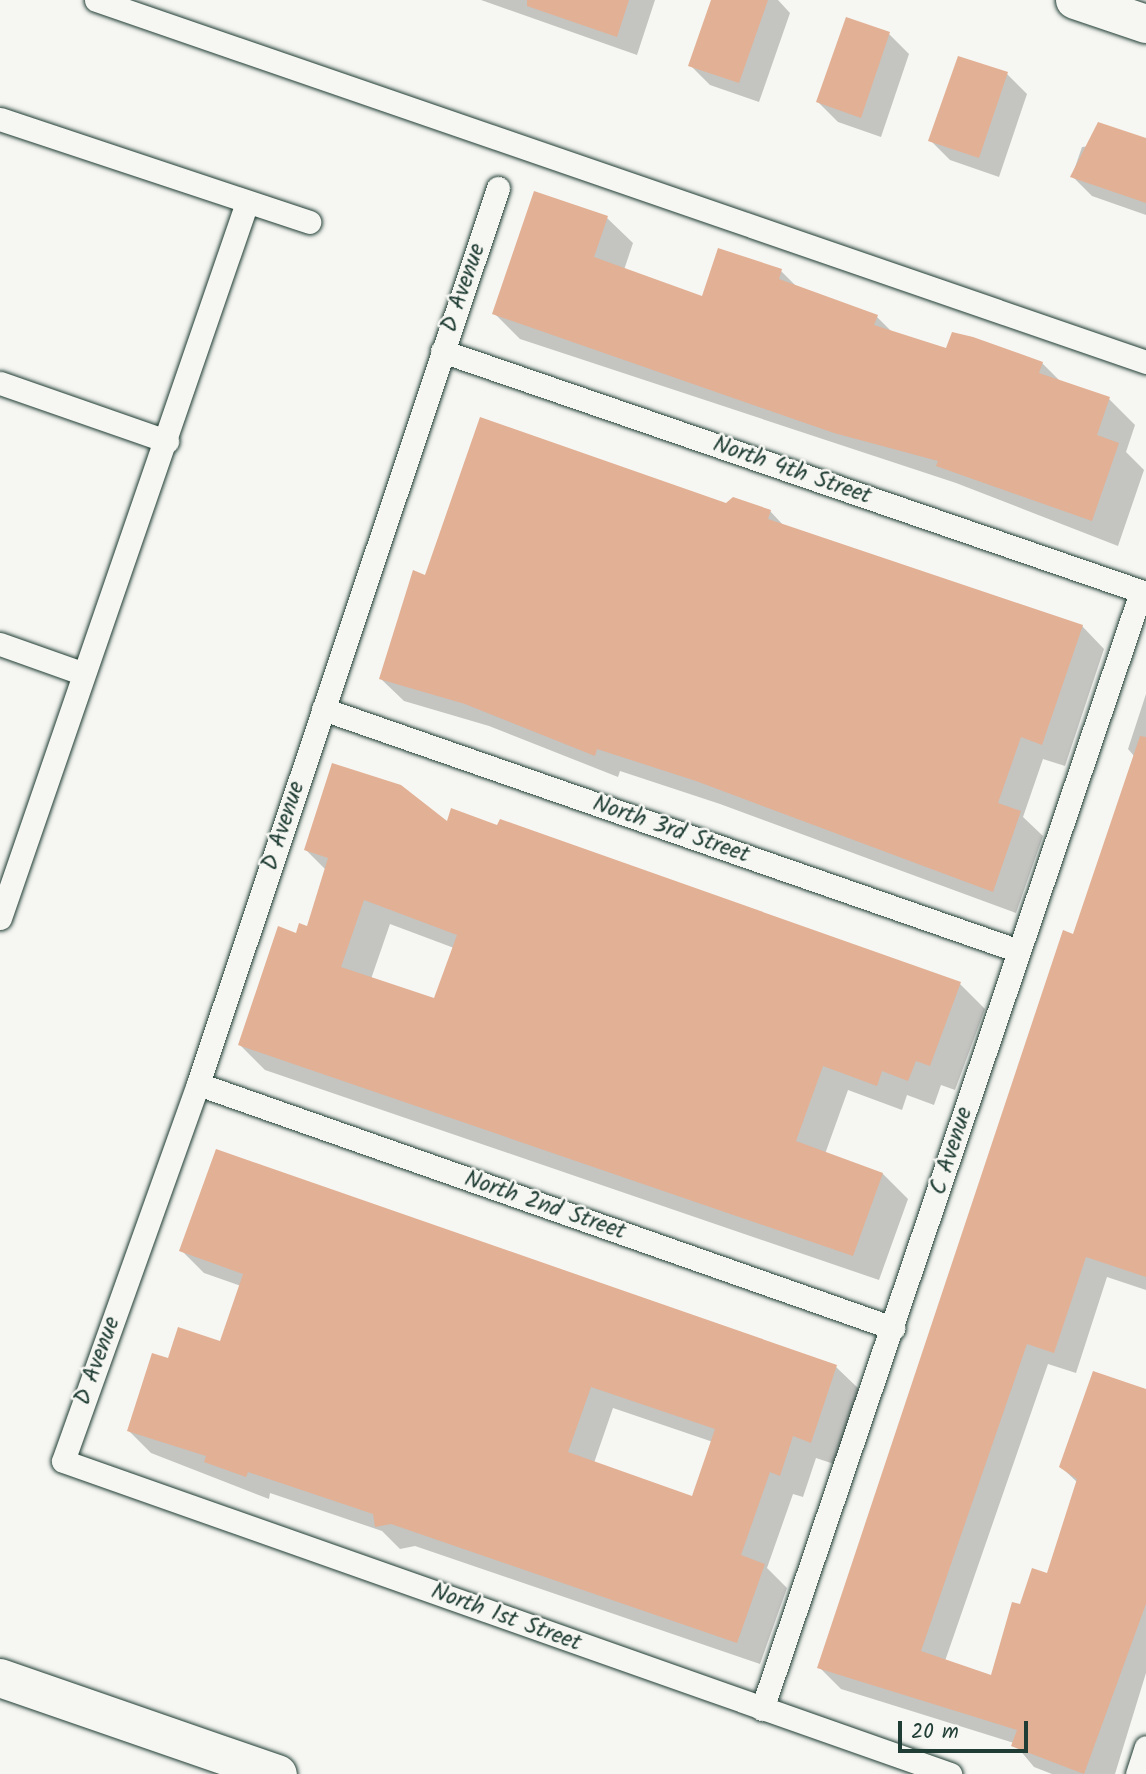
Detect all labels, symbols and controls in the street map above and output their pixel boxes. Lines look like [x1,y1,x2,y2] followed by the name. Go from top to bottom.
[436,240,492,336] street label: D Avenue
[709,431,875,511] street label: North 4th Street
[257,778,311,874] street label: D Avenue
[589,790,753,870] street label: North 3rd Street
[925,1104,979,1198] street label: C Avenue
[461,1165,629,1247] street label: North 2nd Street
[69,1313,127,1409] street label: D Avenue
[427,1578,585,1658] street label: North 1st Street
[901,1708,1030,1752] scale bar
[911,1716,959,1749] text: 20 m

